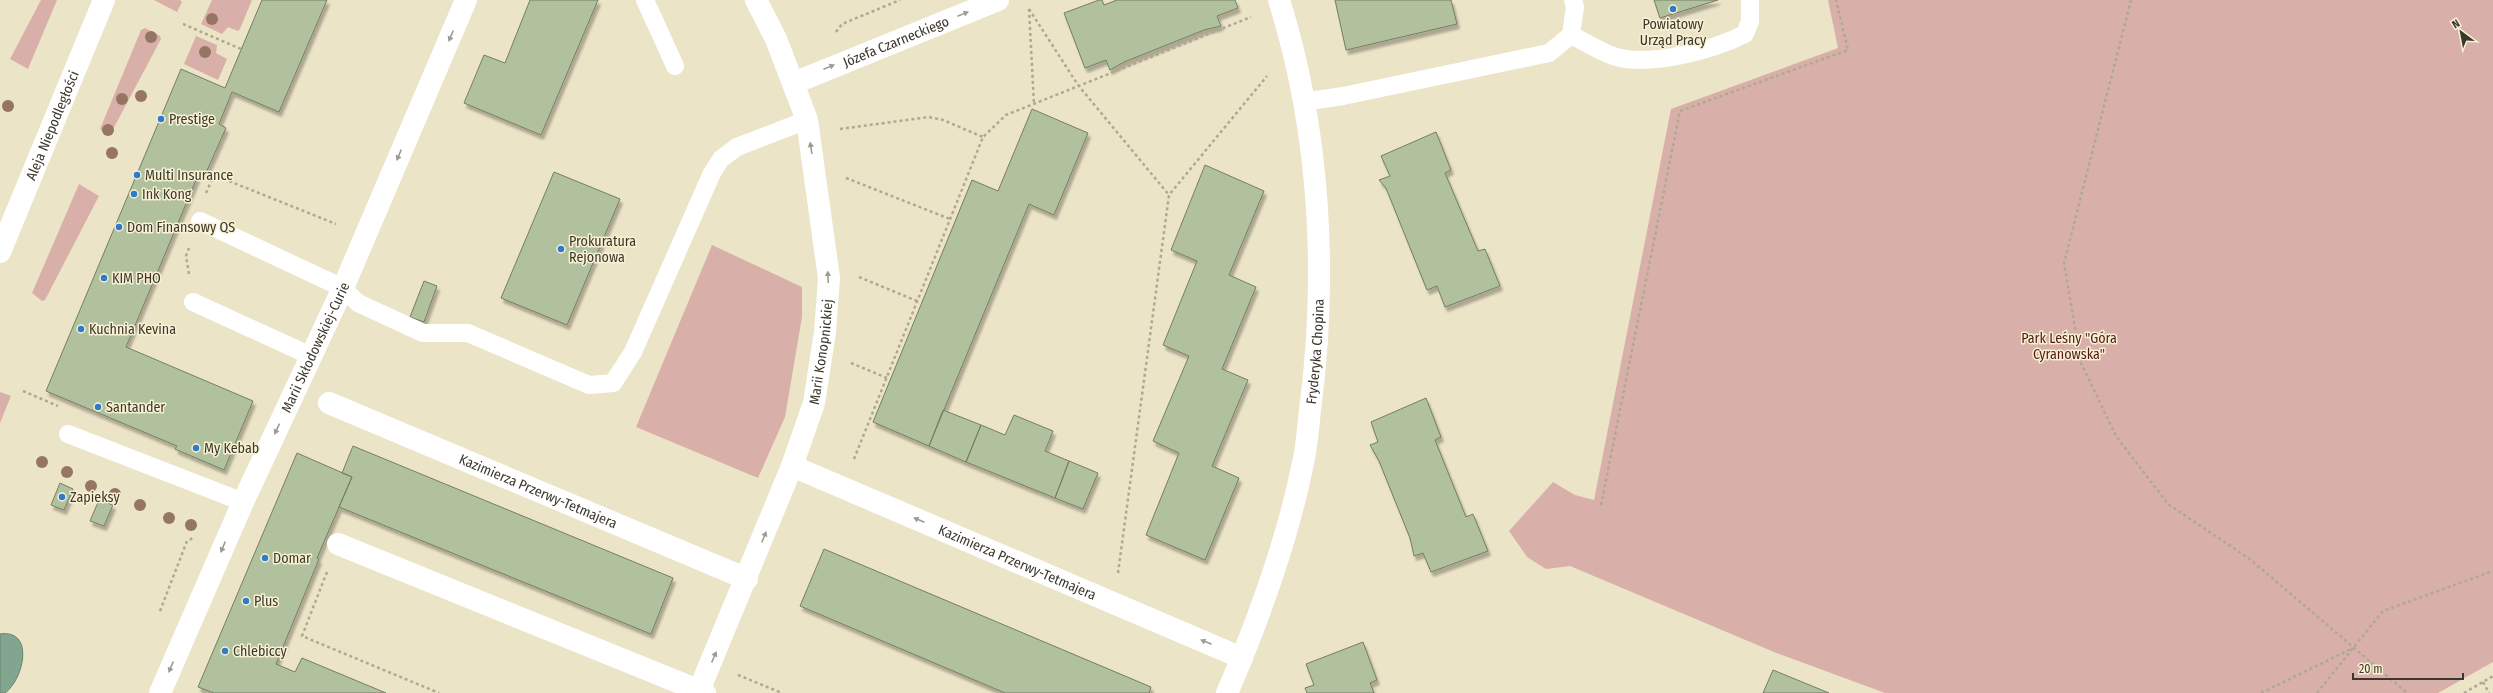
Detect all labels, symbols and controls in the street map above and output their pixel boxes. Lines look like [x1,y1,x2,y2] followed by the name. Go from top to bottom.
[1668,4,1678,14] marker: Powiatowy Urząd Pracy
[958,10,970,16] one-way arrow
[2441,12,2481,52] north arrow
[841,13,952,71] street label: Józefa Czarneckiego
[1640,16,1707,49] place label: Powiatowy Urząd Pracy
[2450,17,2462,31] text: N
[447,30,453,42] one-way arrow
[824,64,835,70] one-way arrow
[23,68,83,183] street label: Aleja Niepodległości
[169,111,215,128] place label: Prestige
[156,114,166,124] marker: Prestige
[808,142,814,154] one-way arrow
[396,150,402,162] one-way arrow
[145,167,233,184] place label: Multi Insurance
[132,170,142,180] marker: Multi Insurance
[142,186,192,203] place label: Ink Kong
[129,189,139,199] marker: Ink Kong
[127,219,235,236] place label: Dom Finansowy QS
[114,222,124,232] marker: Dom Finansowy QS
[569,233,636,266] place label: Prokuratura Rejonowa
[556,244,566,254] marker: Prokuratura Rejonowa
[112,270,161,287] place label: KIM PHO
[825,270,831,283] one-way arrow
[99,273,109,283] marker: KIM PHO
[278,280,353,415] street label: Marii Skłodowskiej-Curie
[1303,298,1328,405] street label: Fryderyka Chopina
[806,299,836,406] street label: Marii Konopnickiej
[89,321,176,338] place label: Kuchnia Kevina
[76,324,86,334] marker: Kuchnia Kevina
[2021,330,2117,363] park label: Park Leśny "Góra Cyranowska"
[106,399,165,416] place label: Santander
[93,402,103,412] marker: Santander
[274,424,280,435] one-way arrow
[204,440,259,457] place label: My Kebab
[191,443,201,453] marker: My Kebab
[456,451,620,532] street label: Kazimierza Przerwy-Tetmajera
[70,489,120,506] place label: Zapieksy
[57,492,67,502] marker: Zapieksy
[913,517,925,523] one-way arrow
[936,521,1099,604] street label: Kazimierza Przerwy-Tetmajera
[761,531,767,543] one-way arrow
[220,542,226,553] one-way arrow
[273,550,311,567] place label: Domar
[260,553,270,563] marker: Domar
[254,593,278,610] place label: Plus
[241,596,251,606] marker: Plus
[1201,639,1212,645] one-way arrow
[233,643,288,660] place label: Chlebiccy
[220,646,230,656] marker: Chlebiccy
[711,651,717,663] one-way arrow
[2353,655,2463,681] scale bar
[168,661,174,673] one-way arrow
[2359,662,2383,676] text: 20 m

